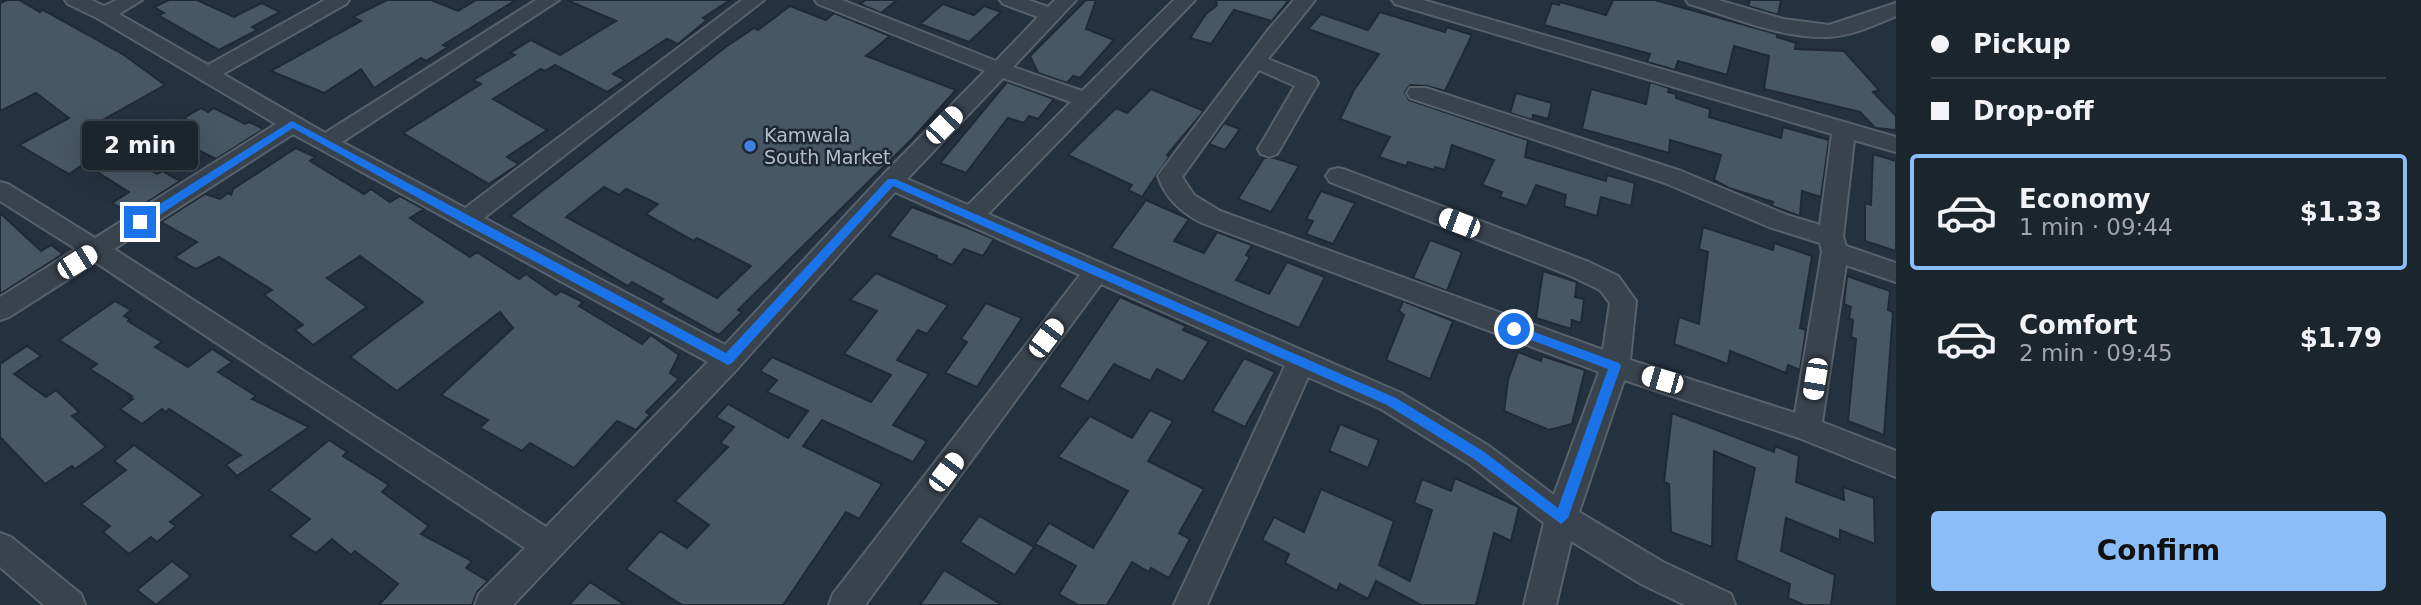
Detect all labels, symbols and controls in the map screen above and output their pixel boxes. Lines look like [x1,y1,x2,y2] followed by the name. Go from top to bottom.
[1973,29,2071,59] text: Pickup
[1973,96,2094,126] text: Drop-off
[922,103,967,147] car
[82,120,198,170] callout: 2 min
[764,124,891,168] place label: Kamwala South Market
[104,132,176,158] text: 2 min
[742,138,758,154] marker: Kamwala South Market
[1935,181,1998,244] icon: car
[2019,184,2150,214] text: Economy
[2300,197,2382,227] text: $1.33
[124,206,156,238] route end
[1436,206,1483,240] car
[2019,214,2173,240] text: 1 min · 09:44
[54,242,101,282] car
[1935,307,1998,370] icon: car
[2019,310,2137,340] text: Comfort
[1498,313,1530,345] route start
[1025,315,1068,361] car
[2300,323,2382,353] text: $1.79
[2019,340,2173,366] text: 2 min · 09:45
[1802,357,1829,401] car
[1639,364,1686,396] car
[925,449,968,495] car
[1931,511,2386,591] button: Confirm

